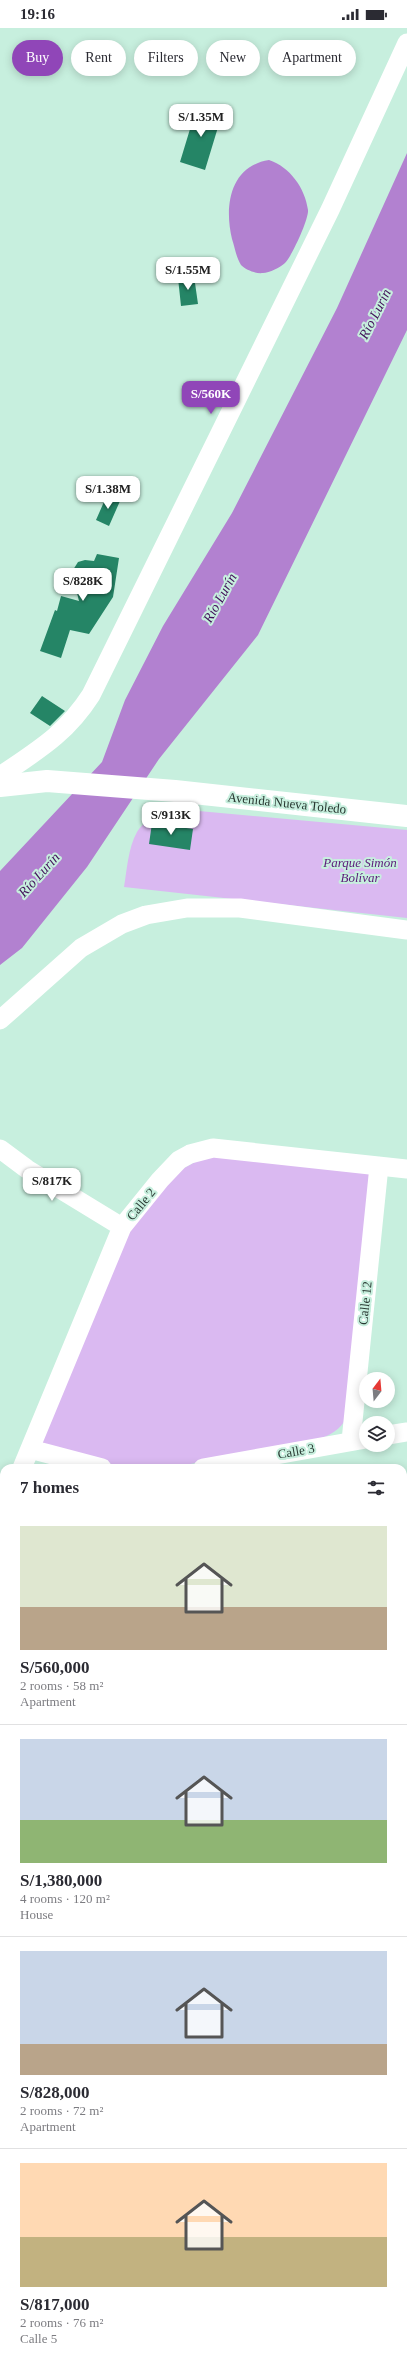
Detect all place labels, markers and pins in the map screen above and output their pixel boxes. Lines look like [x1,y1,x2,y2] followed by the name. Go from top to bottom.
[164,104,238,138] pin: S/1.35M
[151,257,225,291] pin: S/1.55M
[178,381,244,415] pin: S/560K
[71,476,145,510] pin: S/1.38M
[50,568,116,602] pin: S/828K
[138,802,204,836] pin: S/913K
[19,1168,85,1202] pin: S/817K

